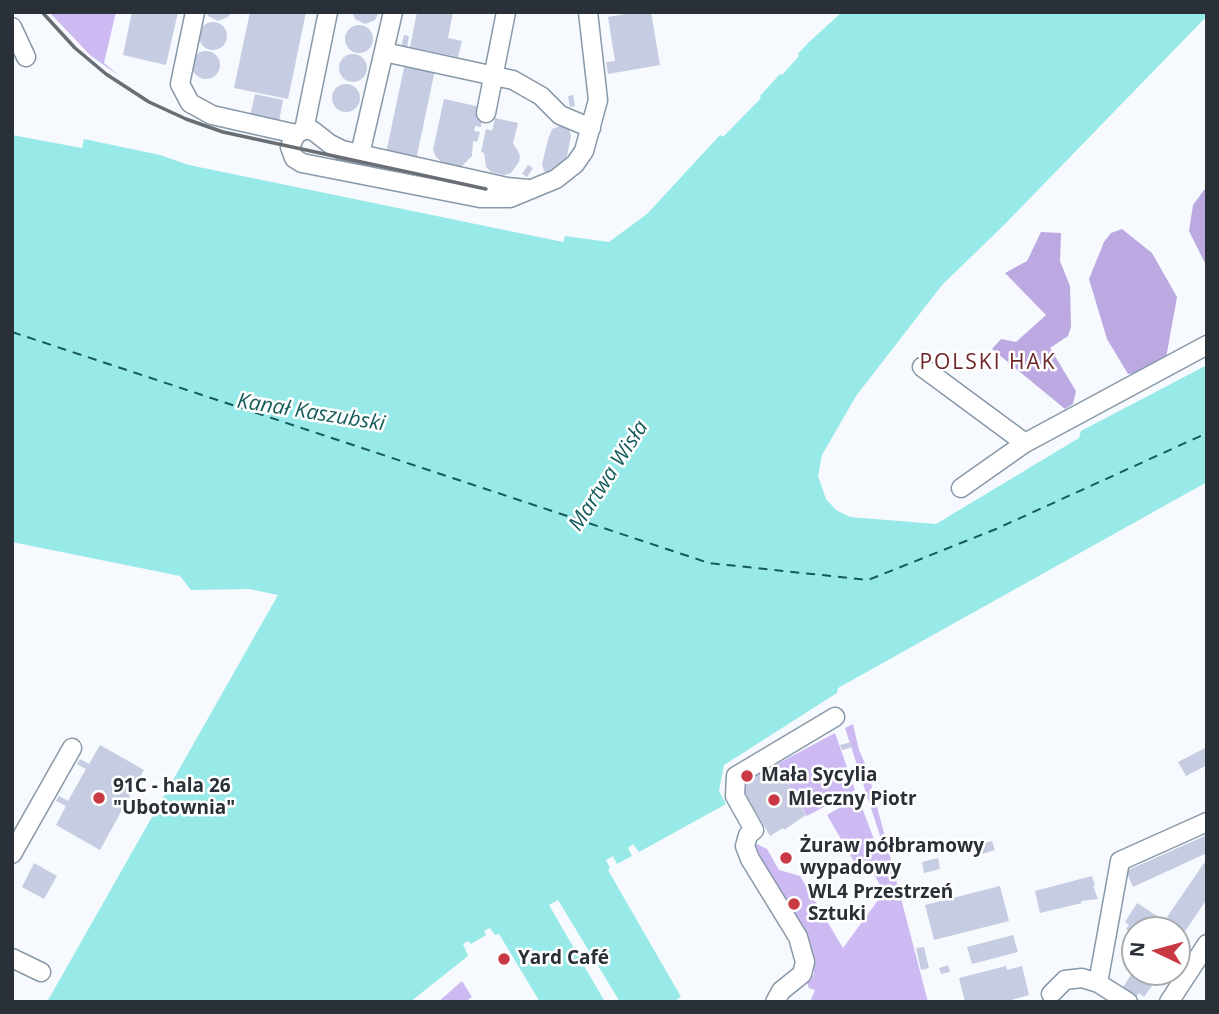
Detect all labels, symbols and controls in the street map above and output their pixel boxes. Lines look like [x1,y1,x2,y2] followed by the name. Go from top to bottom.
[921,350,1055,376] district label: POLSKI HAK
[235,389,387,437] water label: Kanał Kaszubski
[564,416,654,536] water label: Martwa Wisła
[761,765,878,787] place label: Mała Sycylia
[739,768,755,784] marker: Mała Sycylia
[113,776,235,820] place label: 91C - hala 26 "Ubotownia"
[788,789,917,811] place label: Mleczny Piotr
[91,790,107,806] marker: 91C - hala 26 "Ubotownia"
[766,792,782,808] marker: Mleczny Piotr
[800,836,984,880] place label: Żuraw półbramowy wypadowy
[778,850,794,866] marker: Żuraw półbramowy wypadowy
[808,882,953,926] place label: WL4 Przestrzeń Sztuki
[786,896,802,912] marker: WL4 Przestrzeń Sztuki
[1121,916,1191,986] north arrow
[1123,941,1151,958] text: N
[518,948,609,970] place label: Yard Café
[496,951,512,967] marker: Yard Café

